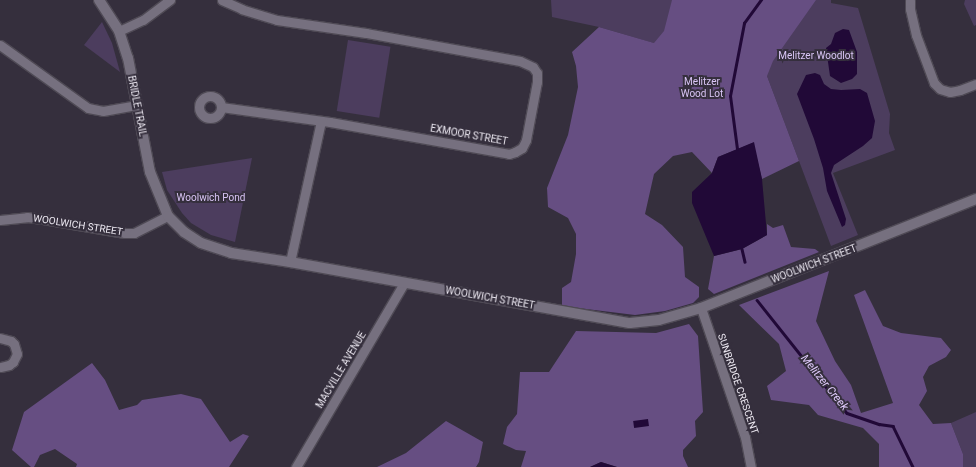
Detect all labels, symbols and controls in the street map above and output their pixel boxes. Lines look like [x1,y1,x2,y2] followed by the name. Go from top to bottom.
[778,50,854,62] park label: Melitzer Woodlot
[125,74,149,138] street label: BRIDLE TRAIL
[681,75,723,98] park label: Melitzer Wood Lot
[429,122,509,148] street label: EXMOOR STREET
[177,192,245,204] park label: Woolwich Pond
[32,212,124,238] street label: WOOLWICH STREET
[770,242,858,286] street label: WOOLWICH STREET
[444,284,536,312] street label: WOOLWICH STREET
[313,330,369,410] street label: MACVILLE AVENUE
[715,332,761,436] street label: SUNBRIDGE CRESCENT
[797,352,851,414] water label: Melitzer Creek

